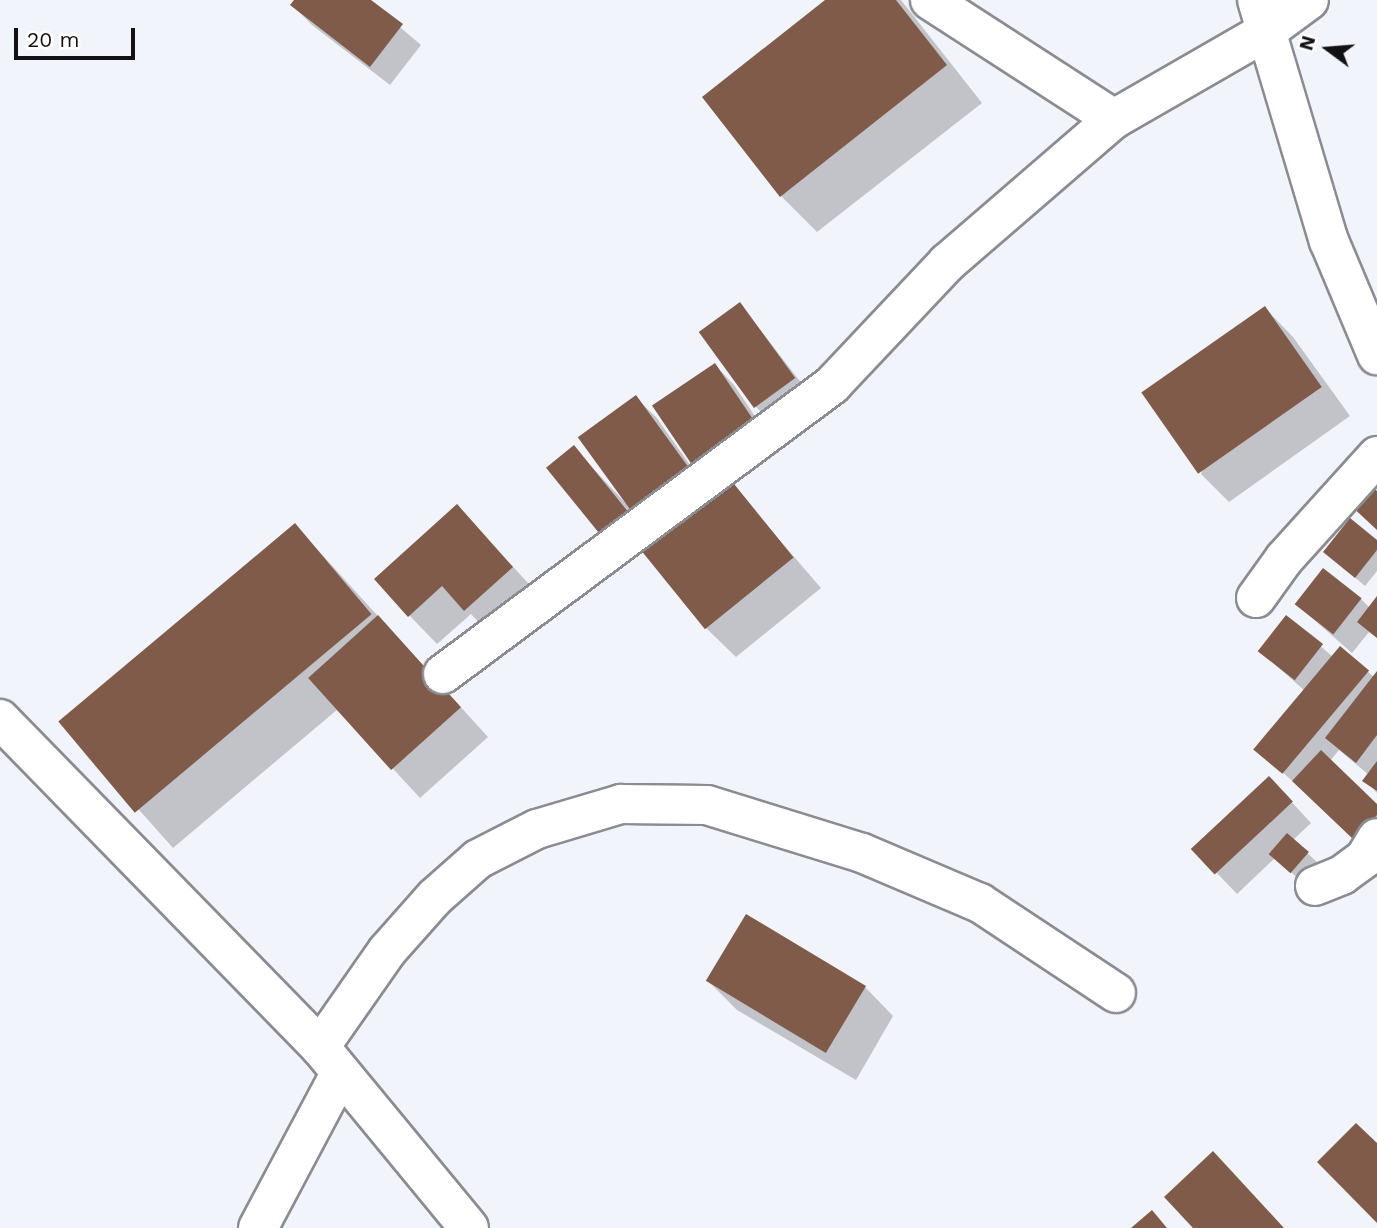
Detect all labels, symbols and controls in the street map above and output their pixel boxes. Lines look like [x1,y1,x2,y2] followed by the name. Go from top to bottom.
[18,14,138,58] scale bar
[1293,14,1363,84] north arrow
[27,27,79,52] text: 20 m
[1294,33,1320,53] text: N

